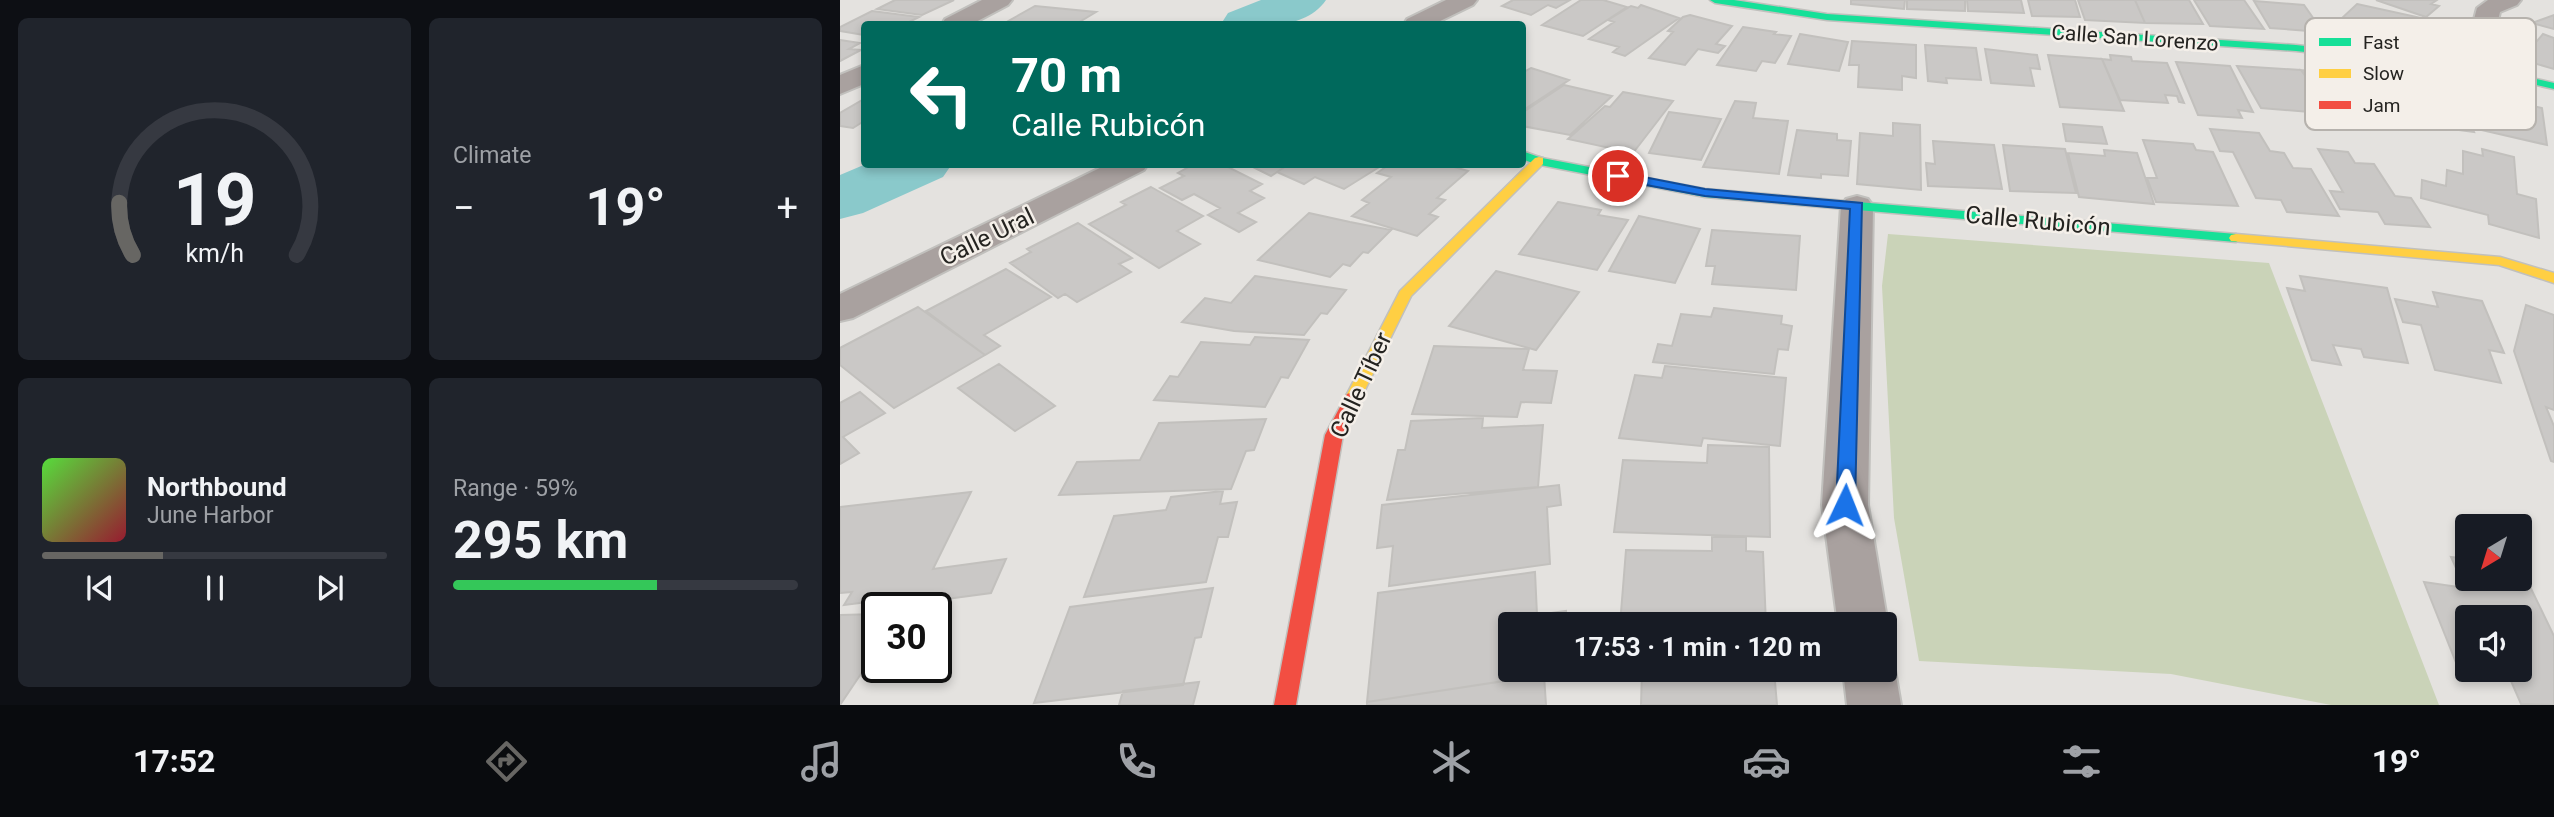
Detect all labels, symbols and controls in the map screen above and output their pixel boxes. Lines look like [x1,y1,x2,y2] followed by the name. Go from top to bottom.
[2305,18,2536,130] legend
[2051,20,2219,56] street label: Calle San Lorenzo
[2363,31,2400,54] text: Fast
[1011,47,1122,104] text: 70 m
[896,49,987,140] icon: left
[2363,62,2404,85] text: Slow
[2363,94,2400,117] text: Jam
[1011,106,1205,144] text: Calle Rubicón
[453,142,532,169] text: Climate
[1588,146,1648,206] pin
[173,157,256,243] text: 19
[1599,157,1637,195] icon: arrive
[586,177,666,238] text: 19°
[453,186,475,230] text: −
[776,186,798,230] text: +
[1964,201,2112,241] street label: Calle Rubicón
[935,202,1039,272] street label: Calle Ural
[185,239,244,268] text: km/h
[1324,328,1398,442] street label: Calle Tíber
[1808,468,1882,542] position arrow
[147,472,287,502] text: Northbound
[453,475,578,502] text: Range · 59%
[147,502,274,529] text: June Harbor
[453,510,628,571] text: 295 km
[2455,514,2532,592] north arrow
[2455,514,2532,682] map controls
[81,569,119,607] icon: previous
[196,569,234,607] icon: pause
[311,569,349,607] icon: next
[861,592,952,683] speed limit sign: 30
[2455,605,2532,682] button: sound
[1574,632,1821,662] text: 17:53 · 1 min · 120 m
[482,737,531,786] icon: directions
[797,737,846,786] icon: music
[1112,737,1161,786] icon: phone
[1427,737,1476,786] icon: climate
[1742,737,1791,786] icon: car
[2057,737,2106,786] icon: filters
[133,742,215,780] text: 17:52
[2372,742,2421,780] text: 19°

